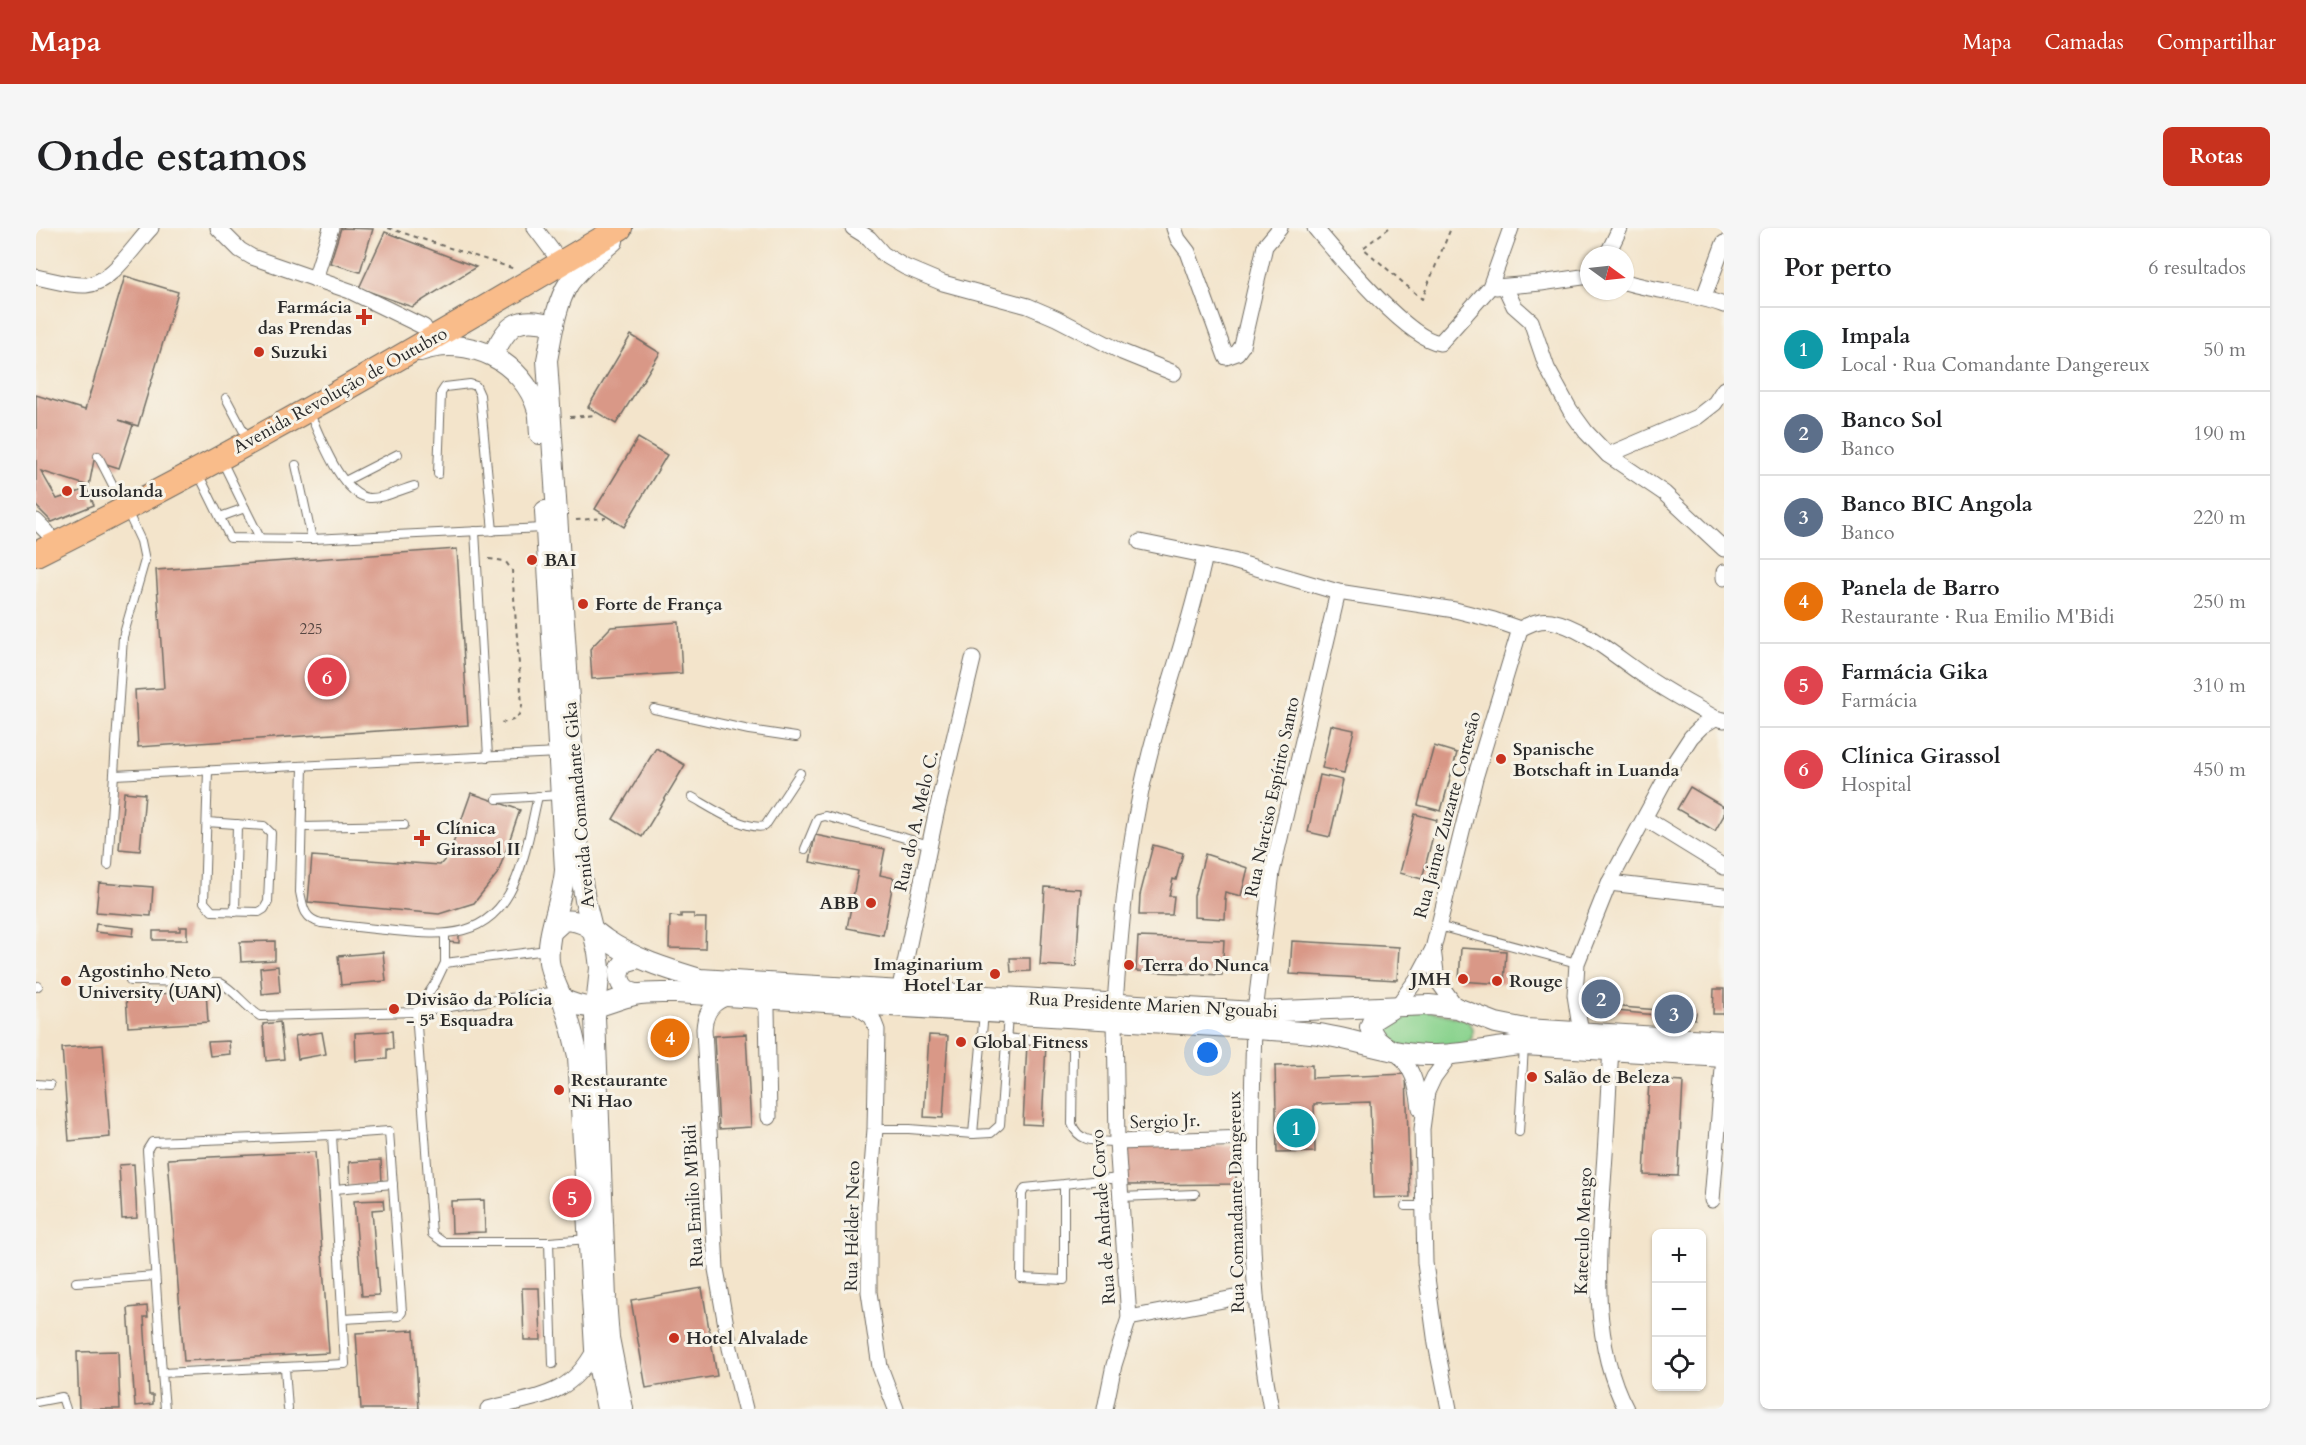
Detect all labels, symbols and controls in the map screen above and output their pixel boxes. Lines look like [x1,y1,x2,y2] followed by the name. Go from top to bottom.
[30,23,101,61] text: Mapa
[1962,28,2012,57] text: Mapa
[2045,28,2124,57] text: Camadas
[2157,28,2276,57] text: Compartilhar
[2163,127,2270,186] button: Rotas
[36,128,307,185] text: Onde estamos
[1580,246,1634,300] north arrow
[1784,250,1892,285] text: Por perto
[2148,254,2246,281] text: 6 resultados
[258,295,352,341] place label: Farmácia das Prendas
[357,310,371,324] marker: Farmácia das Prendas
[229,321,452,460] street label: Avenida Revolução de Outubro
[1841,321,1911,351] text: Impala
[1798,336,1809,363] text: 1
[2203,336,2246,363] text: 50 m
[271,340,328,365] place label: Suzuki
[252,345,266,359] marker: Suzuki
[1841,351,2150,378] text: Local · Rua Comandante Dangereux
[1841,405,1942,435] text: Banco Sol
[1798,420,1809,447] text: 2
[2193,420,2246,447] text: 190 m
[1841,435,1895,462] text: Banco
[79,479,163,504] place label: Lusolanda
[60,484,74,498] marker: Lusolanda
[1841,489,2033,519] text: Banco BIC Angola
[1798,504,1809,531] text: 3
[2193,504,2246,531] text: 220 m
[1841,519,1895,546] text: Banco
[544,548,577,573] place label: BAI
[525,553,539,567] marker: BAI
[1841,573,2000,603] text: Panela de Barro
[1798,588,1809,615] text: 4
[2193,588,2246,615] text: 250 m
[595,592,722,617] place label: Forte de França
[576,597,590,611] marker: Forte de França
[1841,603,2115,630] text: Restaurante · Rua Emilio M'Bidi
[299,619,323,639] house number: 225
[308,654,346,700] pin: 6
[1841,657,1988,687] text: Farmácia Gika
[1798,672,1809,699] text: 5
[2193,672,2246,699] text: 310 m
[1841,687,1917,714] text: Farmácia
[1239,694,1306,900] street label: Rua Narciso Espírito Santo
[558,700,601,909] street label: Avenida Comandante Gika
[1408,709,1487,921] street label: Rua Jaime Zuzarte Cortesão
[1513,737,1680,783] place label: Spanische Botschaft in Luanda
[1841,741,2000,771] text: Clínica Girassol
[888,748,945,894] street label: Rua do A. Melo C.
[1494,752,1508,766] marker: Spanische Botschaft in Luanda
[1798,756,1809,783] text: 6
[2193,756,2246,783] text: 450 m
[1841,771,1912,798] text: Hospital
[436,816,520,862] place label: Clínica Girassol II
[413,829,431,847] marker: Clínica Girassol II
[819,891,859,916] place label: ABB
[864,896,878,910] marker: ABB
[874,952,984,998] place label: Imaginarium Hotel Lar
[1141,953,1269,978] place label: Terra do Nunca
[1122,958,1136,972] marker: Terra do Nunca
[78,959,222,1005] place label: Agostinho Neto University (UAN)
[988,967,1002,981] marker: Imaginarium Hotel Lar
[1408,967,1451,992] place label: JMH
[1509,969,1563,994] place label: Rouge
[1456,972,1470,986] marker: JMH
[59,974,73,988] marker: Agostinho Neto University (UAN)
[1490,974,1504,988] marker: Rouge
[1582,976,1620,1022] pin: 2
[1028,986,1278,1025] street label: Rua Presidente Marien N'gouabi
[406,987,553,1033] place label: Divisão da Polícia - 5ª Esquadra
[1654,992,1694,1036] pin: 3
[387,1002,401,1016] marker: Divisão da Polícia - 5ª Esquadra
[650,1016,690,1060] pin: 4
[973,1030,1088,1055] place label: Global Fitness
[954,1035,968,1049] marker: Global Fitness
[1193,1038,1222,1067] your location
[1544,1065,1670,1090] place label: Salão de Beleza
[571,1068,668,1114] place label: Restaurante Ni Hao
[1525,1070,1539,1084] marker: Salão de Beleza
[552,1083,566,1097] marker: Restaurante Ni Hao
[1222,1091,1251,1313] street label: Rua Comandante Dangereux
[1276,1106,1316,1150] pin: 1
[1129,1108,1201,1135] street label: Sergio Jr.
[677,1124,710,1268] street label: Rua Emilio M'Bidi
[1085,1128,1122,1306] street label: Rua de Andrade Corvo
[839,1160,866,1292] street label: Rua Hélder Neto
[1569,1167,1598,1295] street label: Kateculo Mengo
[552,1176,592,1220] pin: 5
[1652,1229,1706,1391] map controls
[1652,1229,1706,1283] button: +
[1652,1283,1706,1337] button: −
[686,1326,808,1351] place label: Hotel Alvalade
[667,1331,681,1345] marker: Hotel Alvalade
[1652,1337,1706,1391] button: locate

